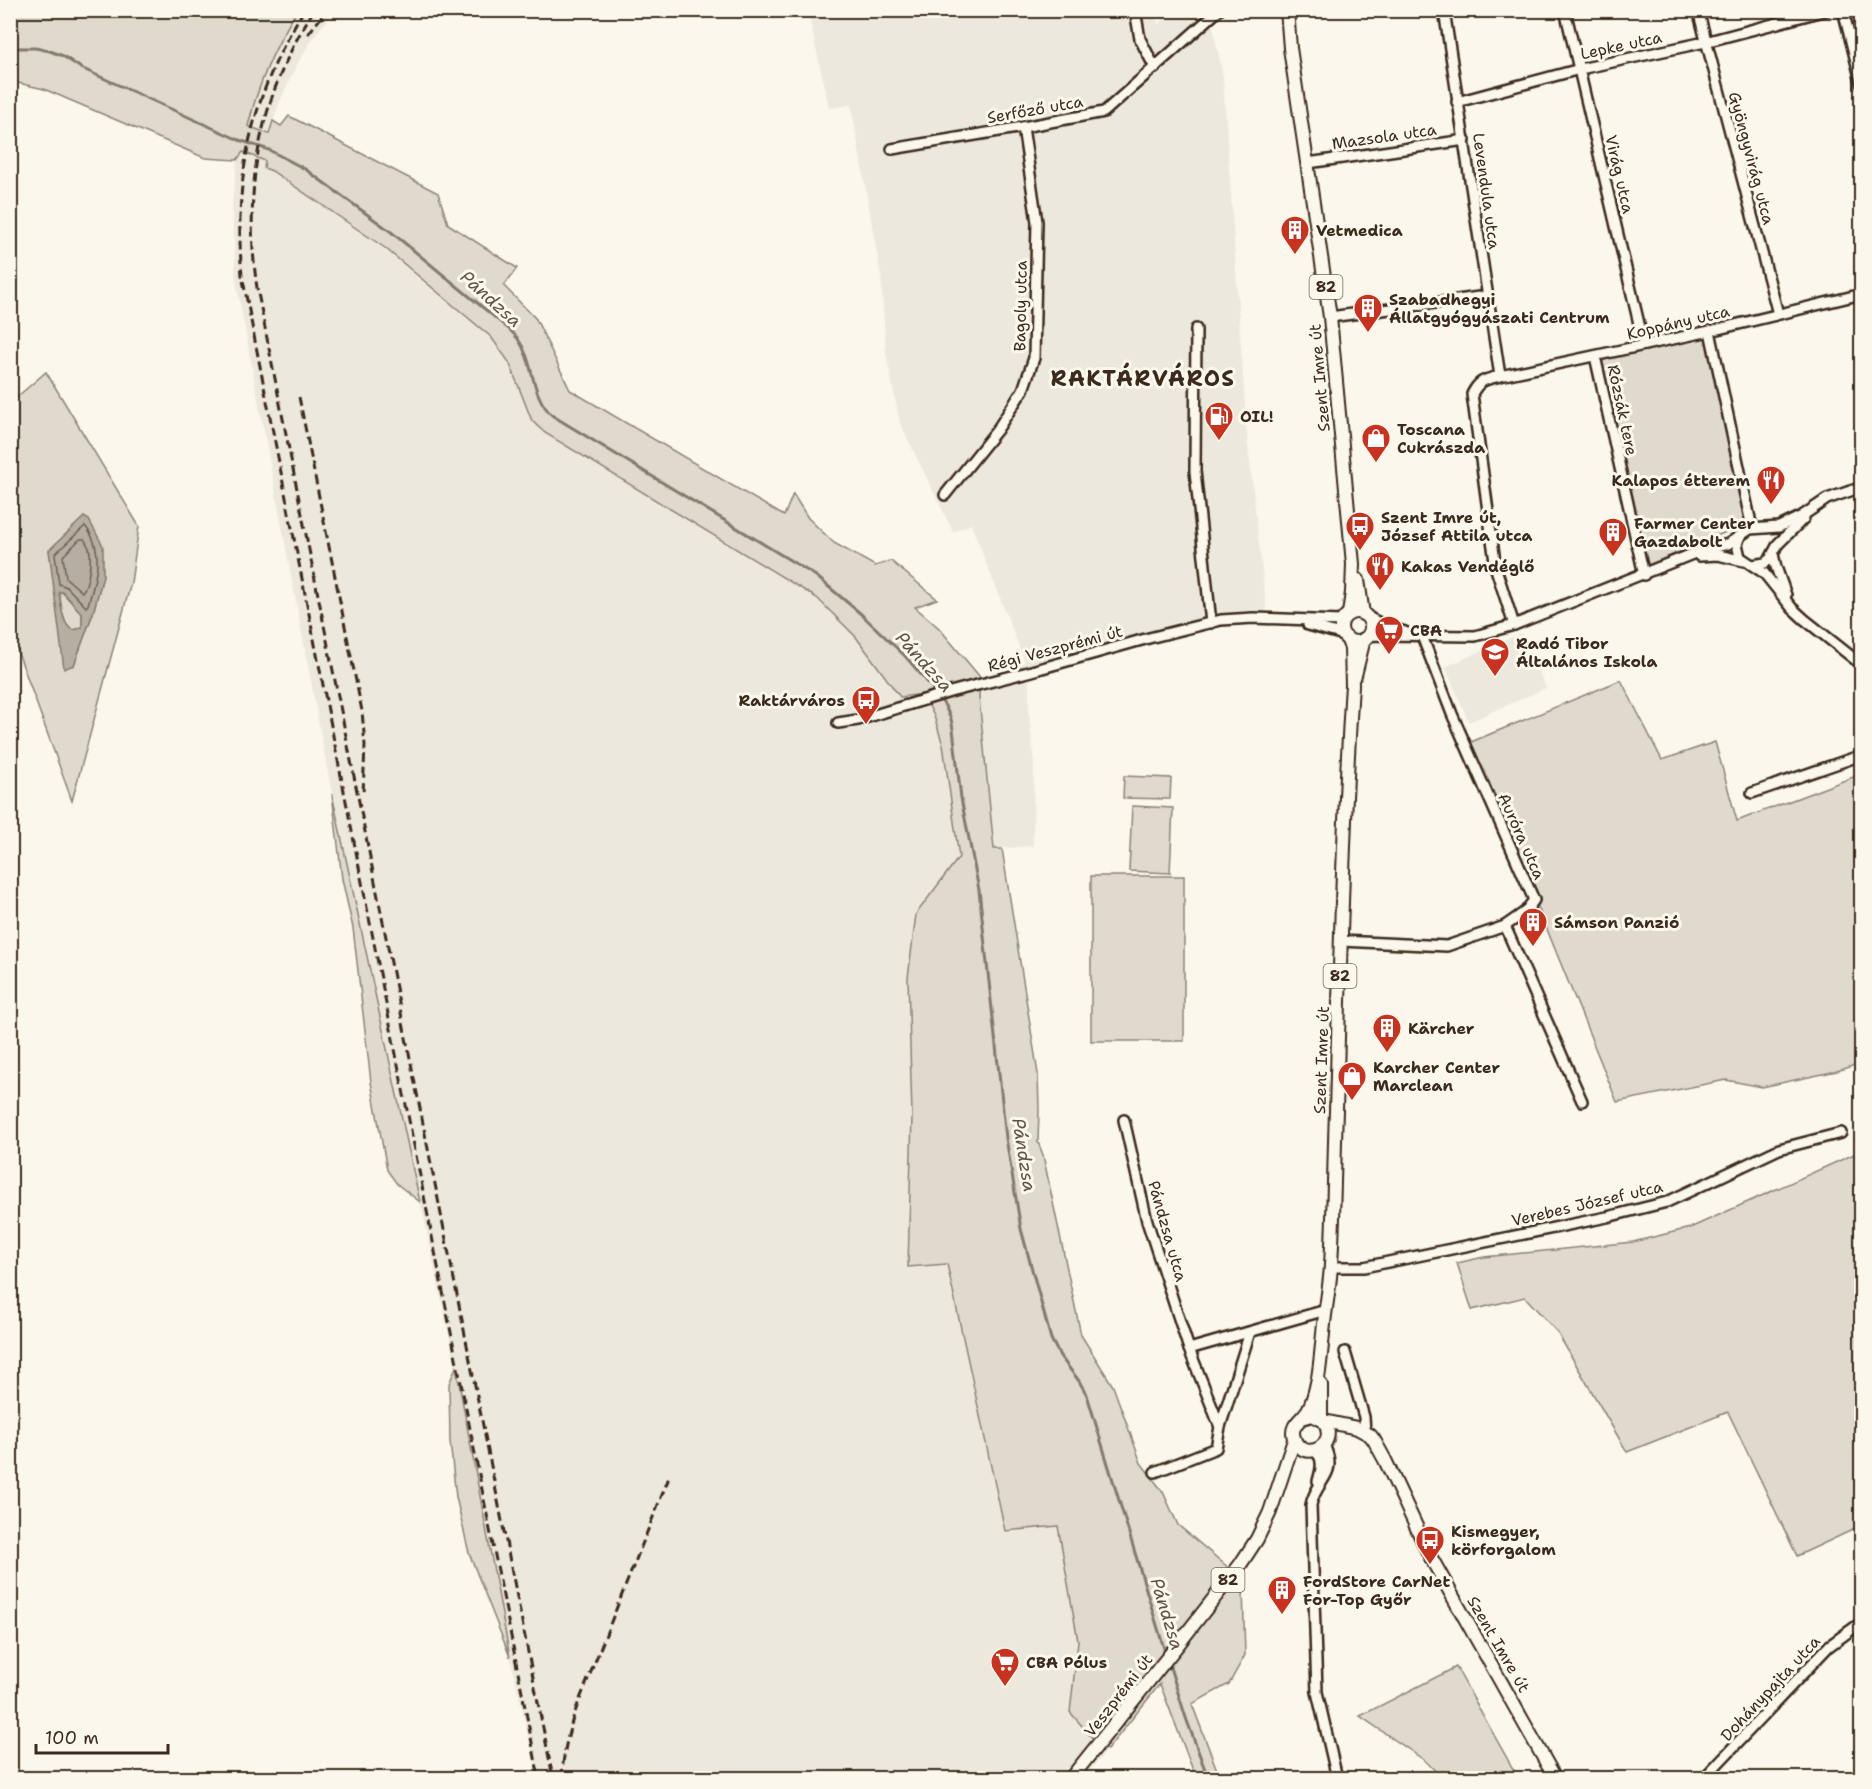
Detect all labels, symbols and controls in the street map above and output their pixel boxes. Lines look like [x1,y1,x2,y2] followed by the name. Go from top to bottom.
[1578,27,1664,64] street label: Lepke utca
[1724,89,1779,227] street label: Gyöngyvirág utca
[986,91,1085,128] street label: Serfőző utca
[1330,119,1438,154] street label: Mazsola utca
[1468,132,1505,251] street label: Levendula utca
[1600,133,1639,215] street label: Virág utca
[1279,214,1311,256] building icon: Vetmedica
[1316,220,1403,241] place label: Vetmedica
[1009,260,1032,352] street label: Bagoly utca
[455,265,527,333] water label: Pándzsa
[1310,275,1342,299] road number: 82
[1389,289,1610,328] place label: Szabadhegyi Állatgyógyászati Centrum
[1352,292,1384,334] building icon: Szabadhegyi Állatgyógyászati Centrum
[1625,300,1732,345] street label: Koppány utca
[1304,323,1335,433] street label: Szent Imre út
[1051,362,1235,393] district label: RAKTÁRVÁROS
[1603,363,1642,458] street label: Rózsák tere
[1203,400,1235,442] fuel station icon: OIL!
[1240,406,1273,427] place label: OIL!
[1397,419,1485,458] place label: Toscana Cukrászda
[1360,422,1392,464] shop icon: Toscana Cukrászda
[1755,464,1787,506] restaurant icon: Kalapos étterem
[1612,470,1750,491] place label: Kalapos étterem
[1381,507,1533,546] place label: Szent Imre út, József Attila utca
[1344,510,1376,552] bus stop icon: Szent Imre út, József Attila utca
[1634,513,1756,552] place label: Farmer Center Gazdabolt
[1597,516,1629,558] building icon: Farmer Center Gazdabolt
[1364,550,1396,592] restaurant icon: Kakas Vendéglő
[1401,556,1535,577] place label: Kakas Vendéglő
[1373,614,1405,656] supermarket icon: CBA
[985,620,1125,677] street label: Régi Veszprémi út
[1410,620,1442,641] place label: CBA
[890,626,958,698] water label: Pándzsa
[1516,633,1657,672] place label: Radó Tibor Általános Iskola
[1479,636,1511,678] school or university icon: Radó Tibor Általános Iskola
[850,684,882,726] bus stop icon: Raktárváros
[739,690,845,711] place label: Raktárváros
[1493,790,1550,883] street label: Auróra utca
[1517,906,1549,948] building icon: Sámson Panzió
[1554,912,1679,933] place label: Sámson Panzió
[1324,964,1356,988] road number: 82
[1309,1006,1334,1114] street label: Szent Imre út
[1371,1012,1403,1054] building icon: Kärcher
[1408,1018,1475,1039] place label: Kärcher
[1373,1057,1500,1096] place label: Karcher Center Marclean
[1336,1060,1368,1102] shop icon: Karcher Center Marclean
[1006,1116,1042,1194] water label: Pándzsa
[1509,1176,1665,1231] street label: Verebes József utca
[1143,1178,1192,1284] street label: Pándzsa utca
[1451,1521,1556,1560] place label: Kismegyer, körforgalom
[1414,1524,1446,1566] bus stop icon: Kismegyer, körforgalom
[1212,1568,1244,1592] road number: 82
[1303,1571,1451,1610] place label: FordStore CarNet For-Top Győr
[1266,1574,1298,1616] building icon: FordStore CarNet For-Top Győr
[1145,1575,1189,1653] water label: Pándzsa
[1462,1592,1535,1696] street label: Szent Imre út
[1716,1631,1825,1746] street label: Dohánypajta utca
[989,1646,1021,1688] supermarket icon: CBA Pólus
[1079,1650,1157,1741] street label: Veszprémi út
[1026,1652,1107,1673] place label: CBA Pólus
[36,1717,168,1755] scale bar
[45,1726,99,1750] text: 100 m

